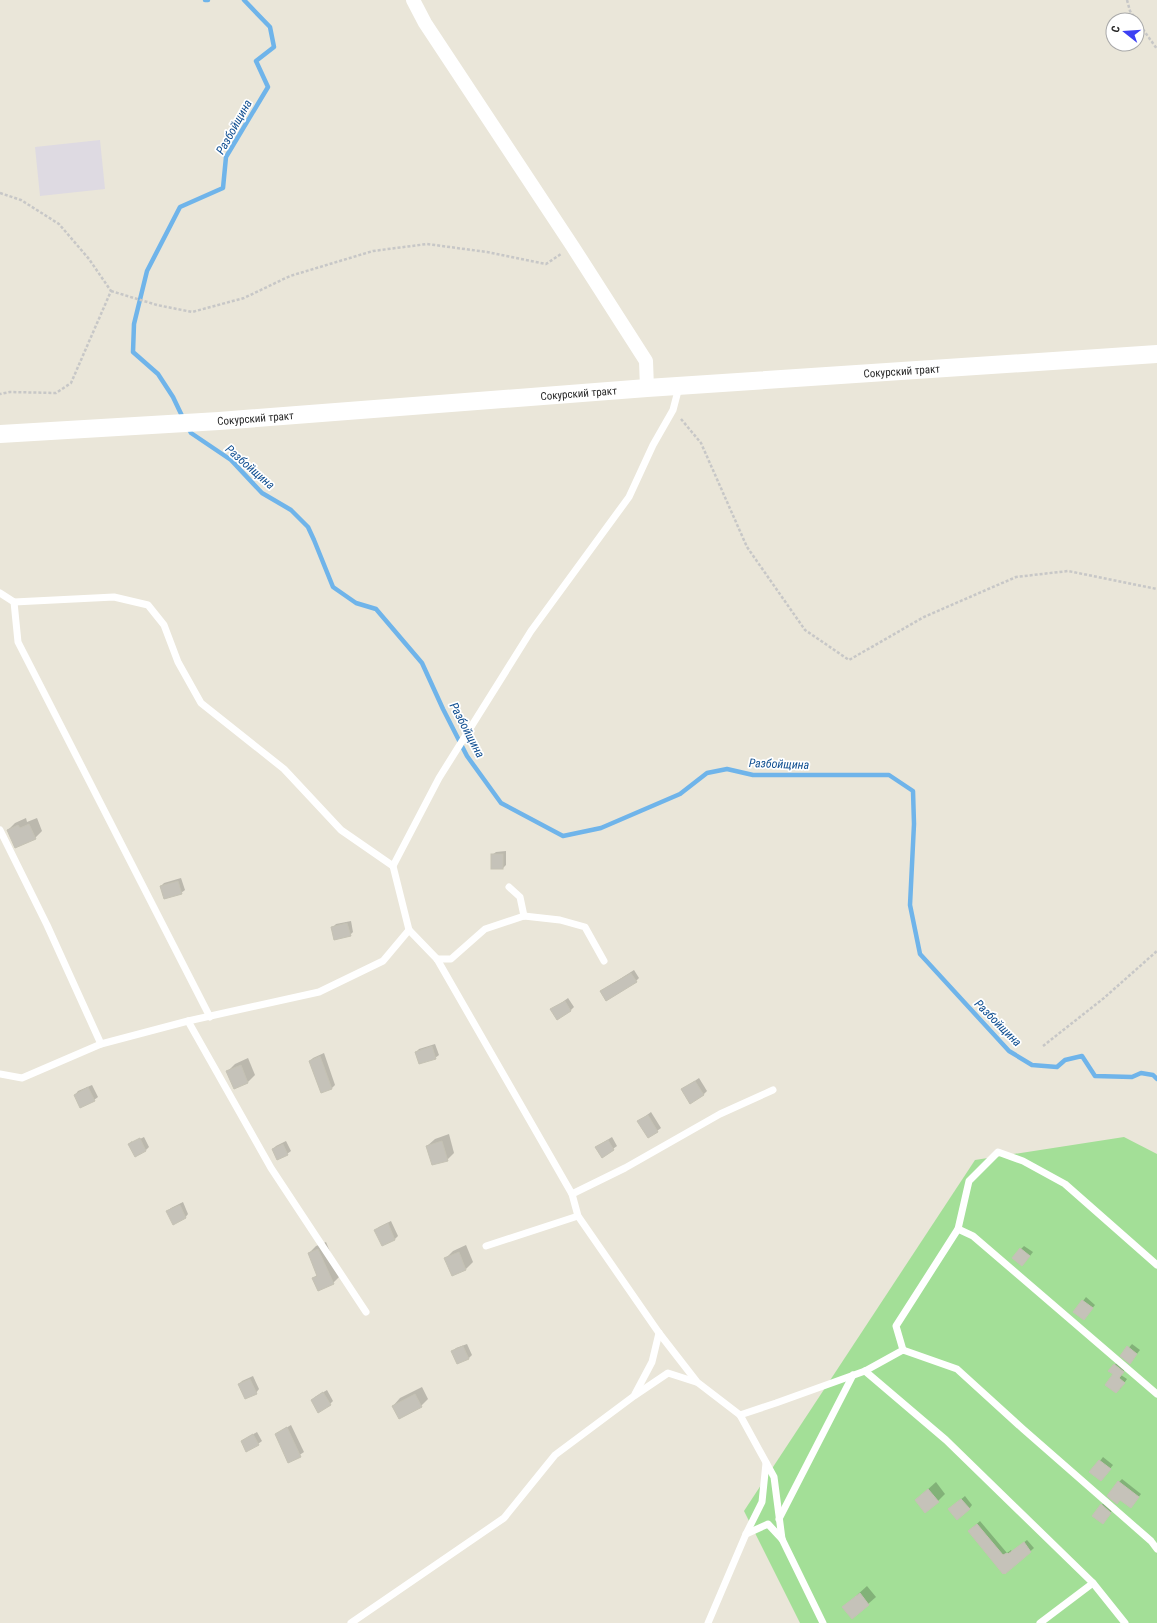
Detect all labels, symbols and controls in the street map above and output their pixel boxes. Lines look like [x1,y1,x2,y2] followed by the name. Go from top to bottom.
[1105,12,1145,52] north arrow
[1109,24,1123,34] text: С
[213,97,255,157] water label: Разбойщина
[863,362,941,380] street label: Сокурский тракт
[540,384,618,403] street label: Сокурский тракт
[217,409,295,428] street label: Сокурский тракт
[223,442,277,492] water label: Разбойщина
[447,700,487,760] water label: Разбойщина
[749,756,809,772] water label: Разбойщина
[972,997,1024,1049] water label: Разбойщина

